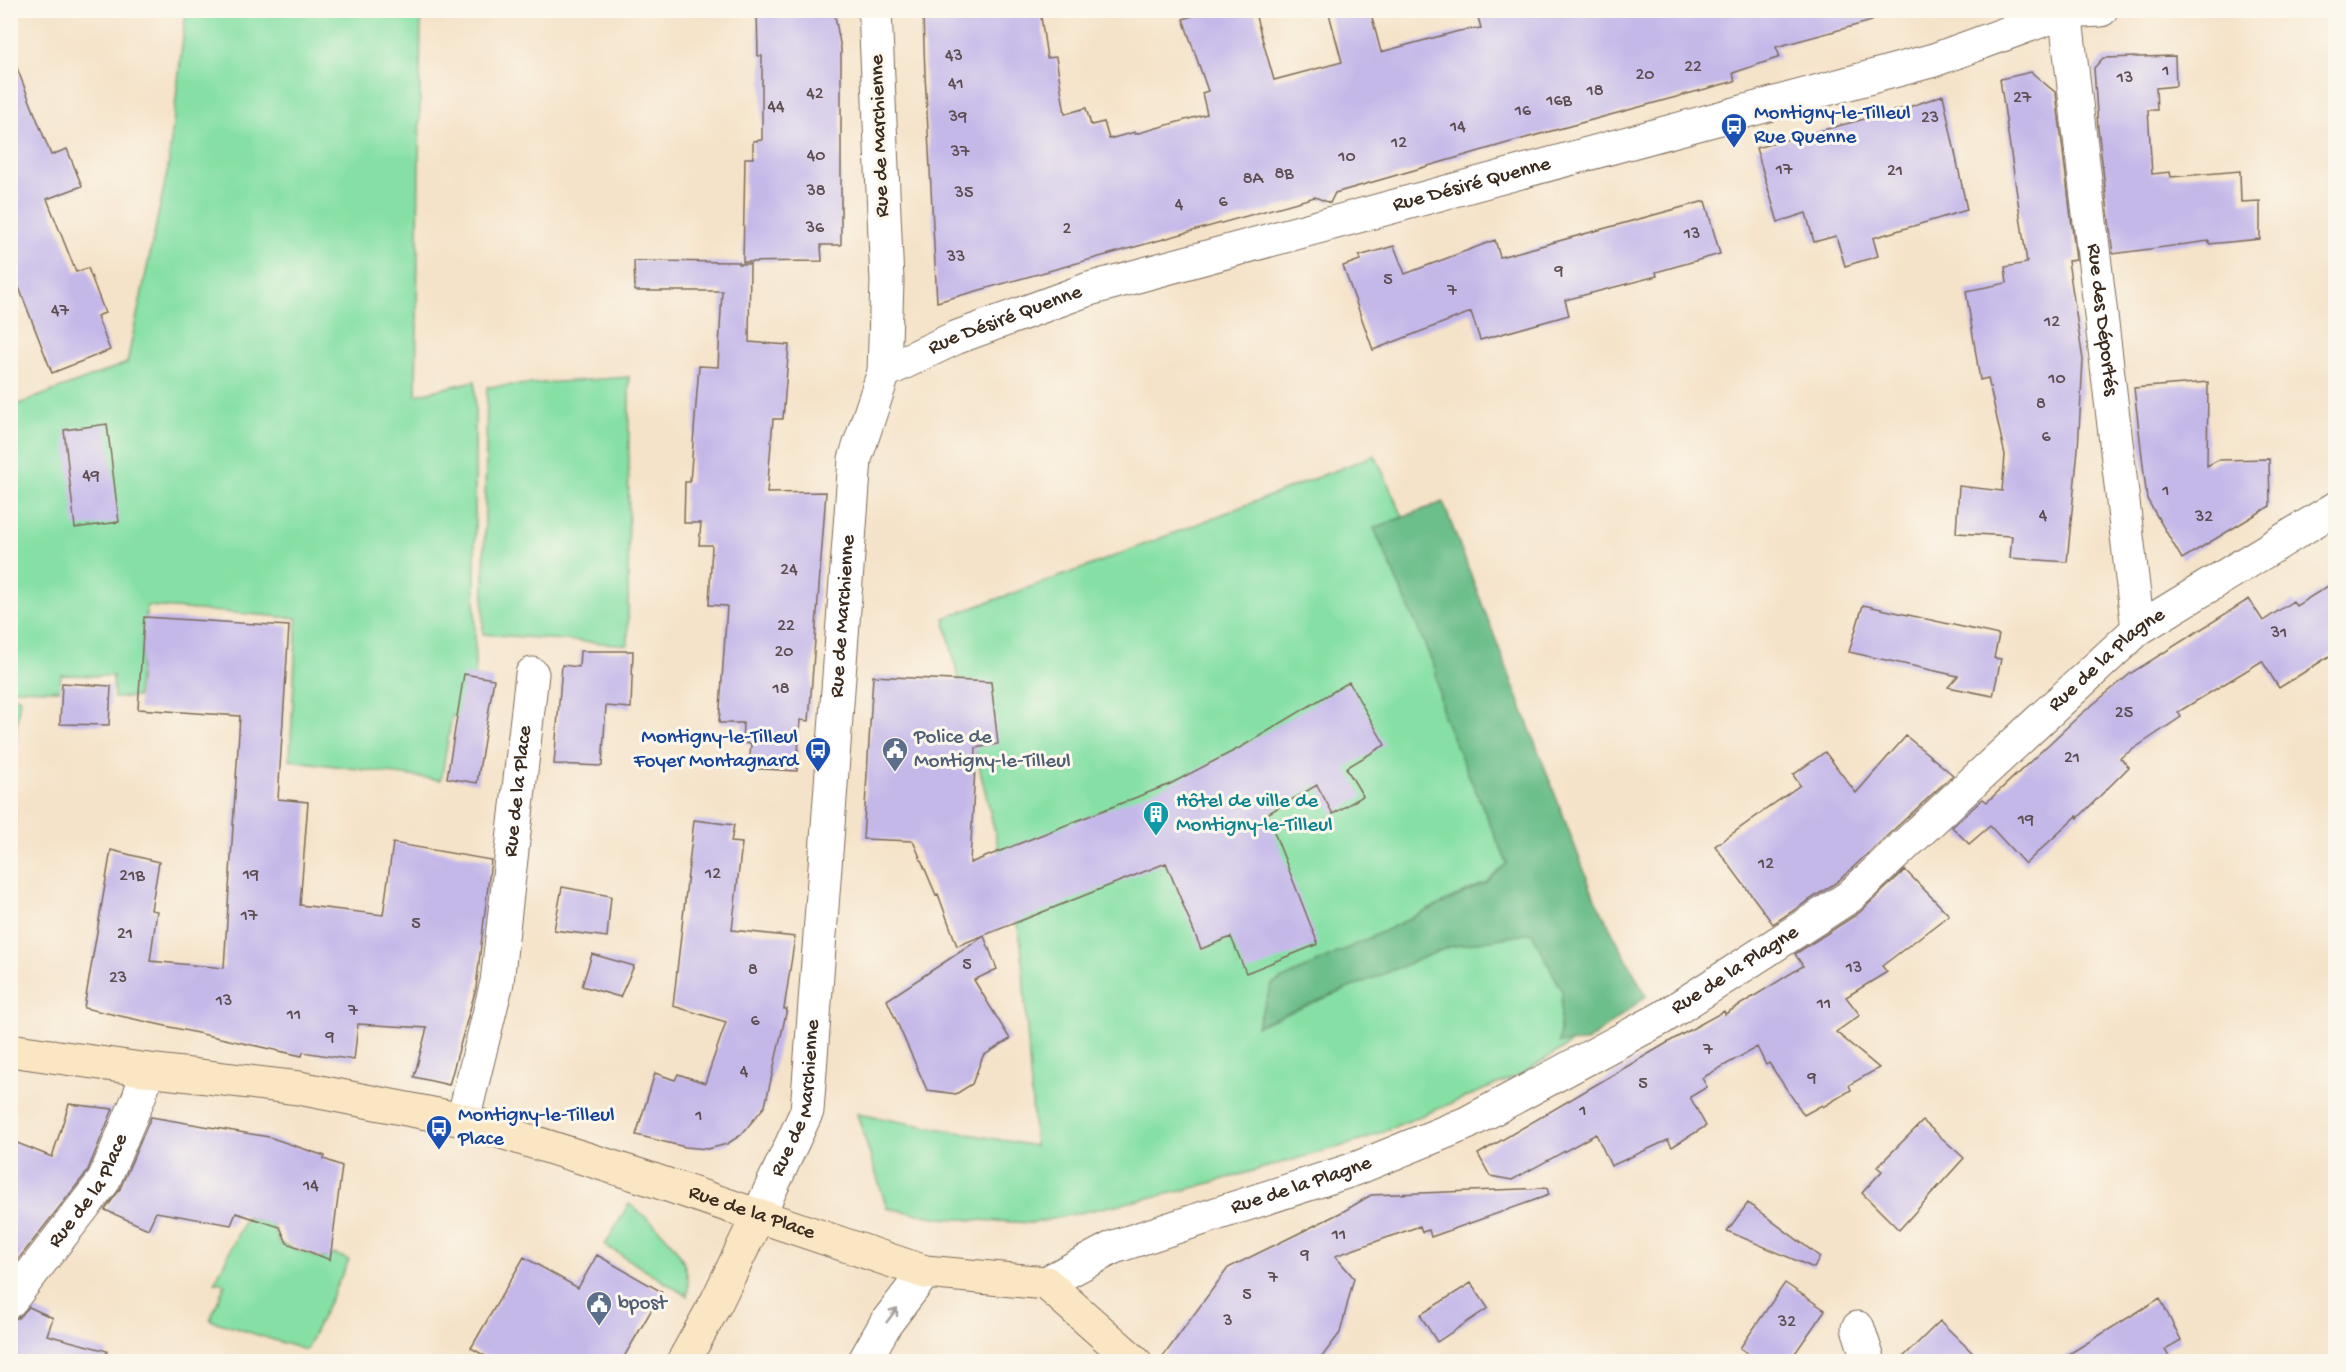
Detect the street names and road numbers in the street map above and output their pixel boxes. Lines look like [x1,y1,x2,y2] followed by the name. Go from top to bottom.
[866,53,896,218] street label: Rue de Marchienne
[1390,152,1555,219] street label: Rue Désiré Quenne
[2080,242,2123,399] street label: Rue des Déportés
[924,280,1087,361] street label: Rue Désiré Quenne
[825,533,862,698] street label: Rue de Marchienne
[2044,602,2171,718] street label: Rue de la Plagne
[499,723,539,858] street label: Rue de la Place
[1667,920,1805,1021] street label: Rue de la Plagne
[765,1017,826,1181] street label: Rue de Marchienne
[43,1129,135,1254] street label: Rue de la Place
[1228,1150,1377,1221] street label: Rue de la Plagne
[685,1180,819,1247] street label: Rue de la Place

